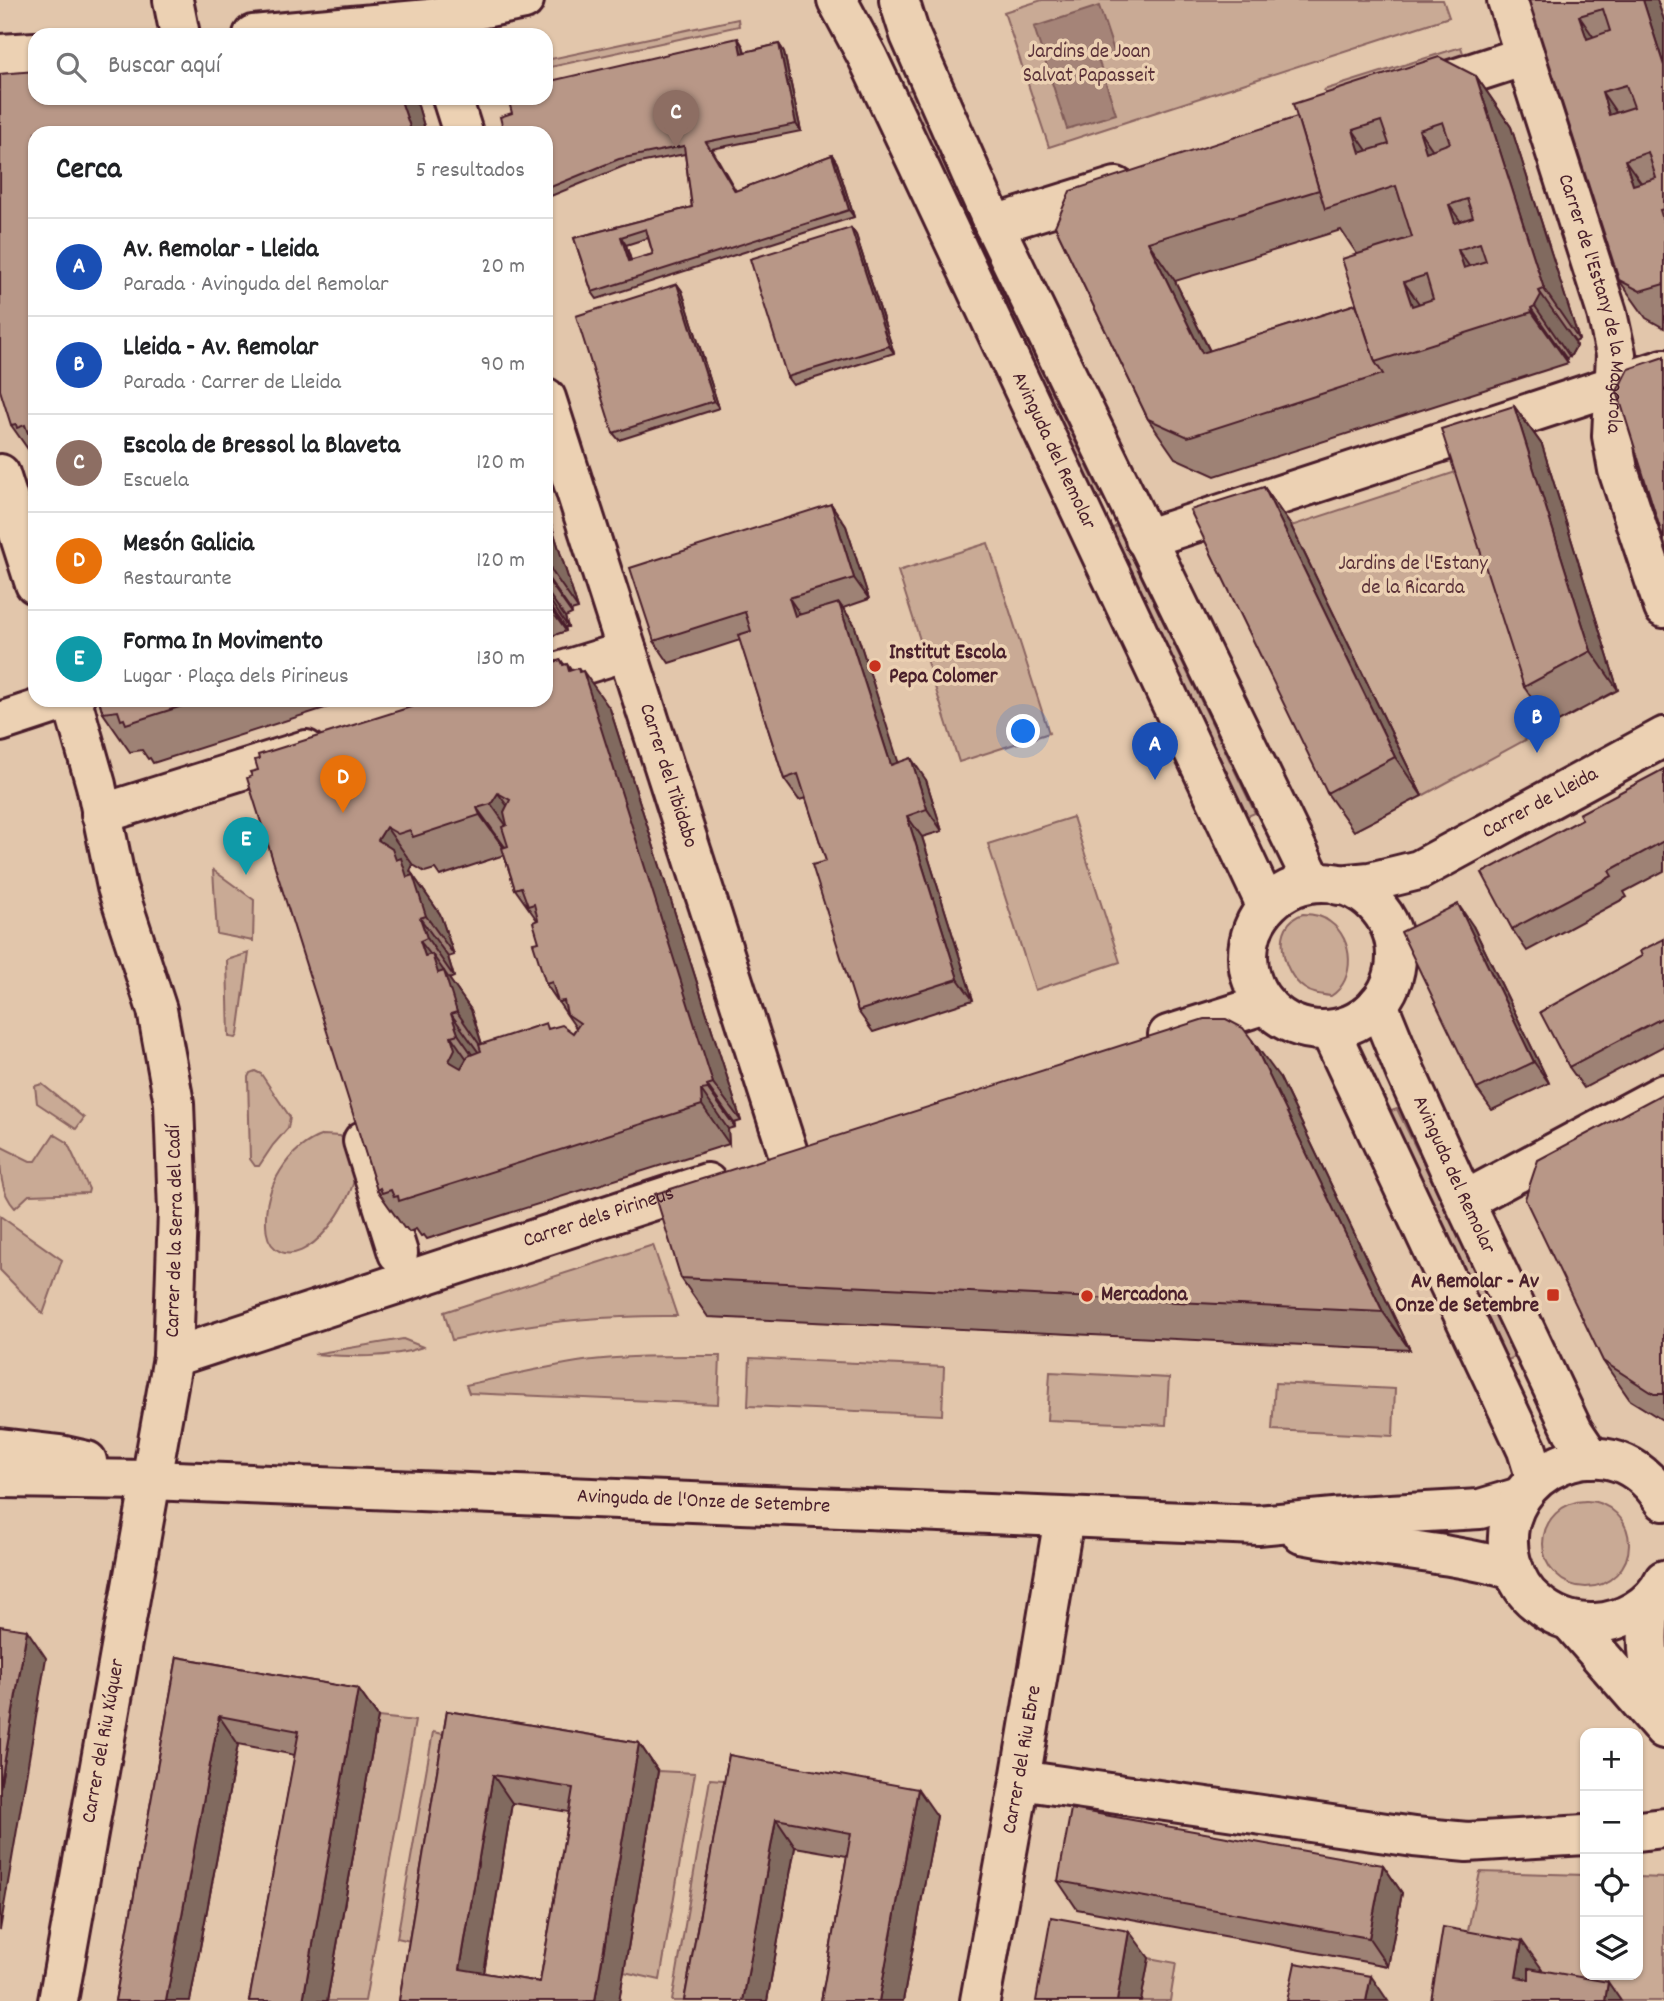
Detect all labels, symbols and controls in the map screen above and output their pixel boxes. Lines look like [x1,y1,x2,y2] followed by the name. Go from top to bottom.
[28,28,553,105] search box
[1023,38,1156,92] park label: Jardins de Joan Salvat Papasseit
[52,48,90,86] icon: search
[108,48,220,85] text: Buscar aquí
[653,90,699,148] pin: C
[56,150,121,193] text: Cerca
[415,155,525,188] text: 5 resultados
[1549,170,1631,436] street label: Carrer de l'Estany de la Magarola
[123,232,318,269] text: Av. Remolar - Lleida
[73,251,85,284] text: A
[481,251,525,284] text: 20 m
[123,269,389,302] text: Parada · Avinguda del Remolar
[123,330,318,367] text: Lleida - Av. Remolar
[74,349,84,382] text: B
[481,349,525,382] text: 90 m
[123,367,341,400] text: Parada · Carrer de Lleida
[1003,367,1103,535] street label: Avinguda del Remolar
[123,428,400,465] text: Escola de Bressol la Blaveta
[73,447,85,480] text: C
[476,447,525,480] text: 120 m
[123,465,189,498] text: Escuela
[123,526,254,563] text: Mesón Galicia
[73,545,85,578] text: D
[476,545,525,578] text: 120 m
[1338,550,1488,604] park label: Jardins de l'Estany de la Ricarda
[123,563,232,596] text: Restaurante
[123,624,323,661] text: Forma In Movimento
[889,639,1007,693] place label: Institut Escola Pepa Colomer
[74,643,84,676] text: E
[476,643,525,676] text: 130 m
[867,658,883,674] marker: Institut Escola Pepa Colomer
[123,661,349,694] text: Lugar · Plaça dels Pirineus
[1514,695,1560,753] pin: B
[630,700,704,852] street label: Carrer del Tibidabo
[1006,714,1040,748] your location
[1132,722,1178,780] pin: A
[320,755,366,813] pin: D
[1477,760,1605,848] street label: Carrer de Lleida
[223,817,269,875] pin: E
[1403,1091,1502,1260] street label: Avinguda del Remolar
[159,1122,193,1338] street label: Carrer de la Serra del Cadí
[520,1180,678,1257] street label: Carrer dels Pirineus
[1395,1268,1539,1322] place label: Av Remolar - Av Onze de Setembre
[1101,1281,1189,1311] place label: Mercadona
[1545,1287,1561,1303] marker: Av Remolar - Av Onze de Setembre
[1079,1288,1095,1304] marker: Mercadona
[576,1482,831,1523] street label: Avinguda de l'Onze de Setembre
[75,1656,134,1826] street label: Carrer del Riu Xúquer
[995,1683,1051,1837] street label: Carrer del Riu Ebre
[1580,1728,1643,1980] map controls
[1580,1728,1643,1791] button: +
[1580,1791,1643,1854] button: −
[1580,1854,1643,1917] button: locate
[1580,1917,1643,1980] button: layers

